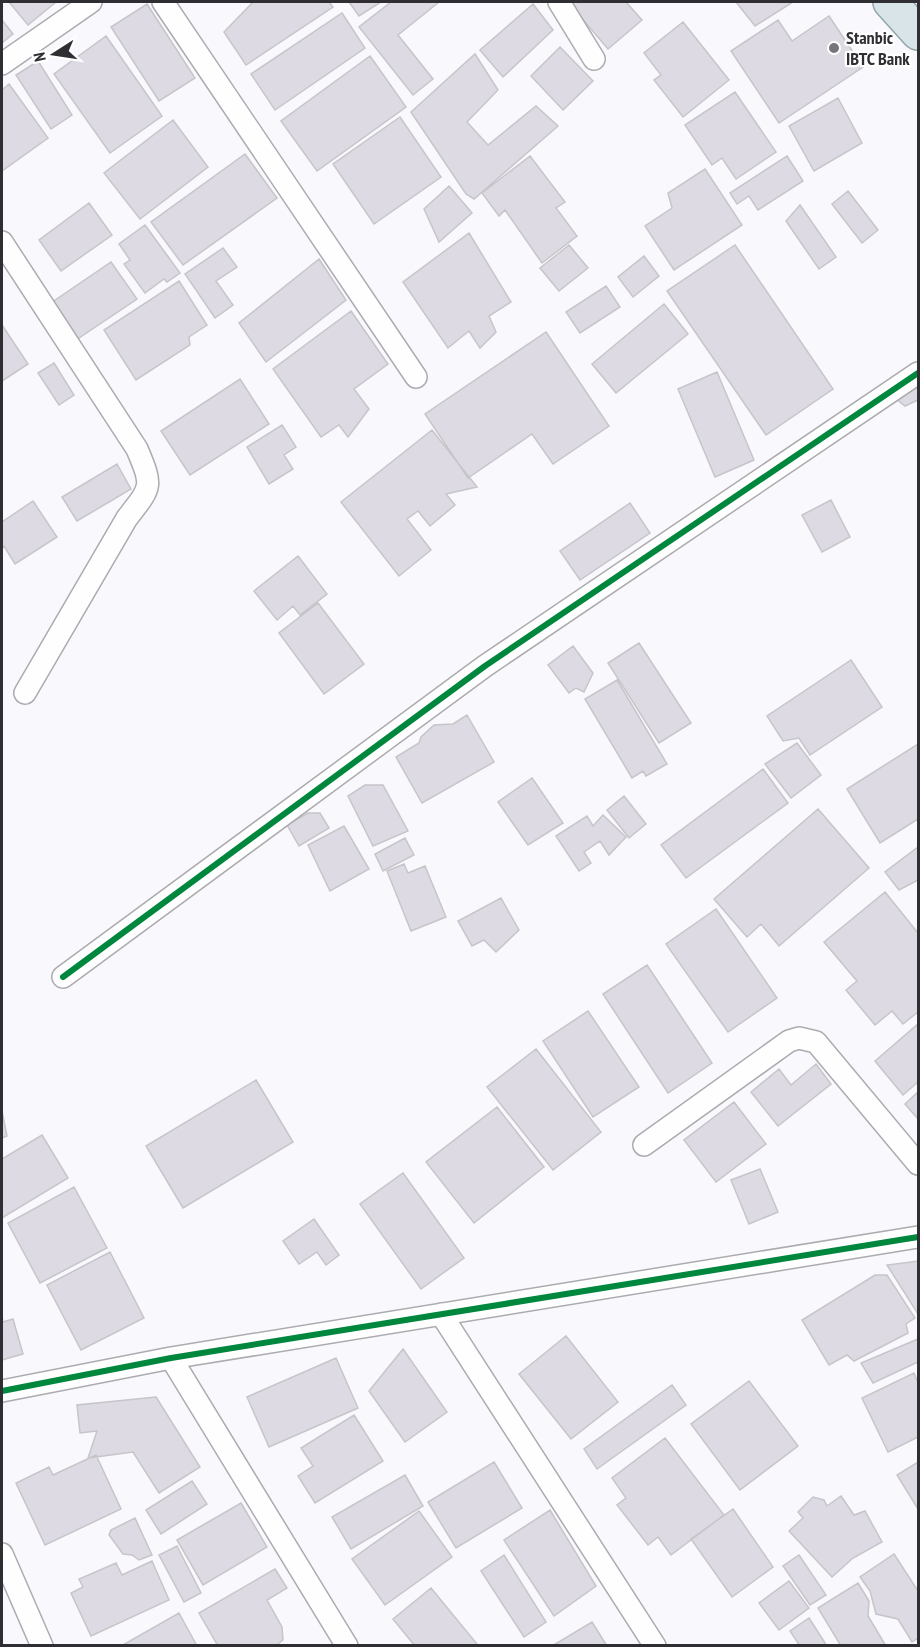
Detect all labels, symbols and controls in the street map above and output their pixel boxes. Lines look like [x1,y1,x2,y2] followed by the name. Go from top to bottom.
[24,24,84,84] north arrow
[846,26,910,70] place label: Stanbic IBTC Bank
[827,41,841,55] marker: Stanbic IBTC Bank
[29,51,50,63] text: N

